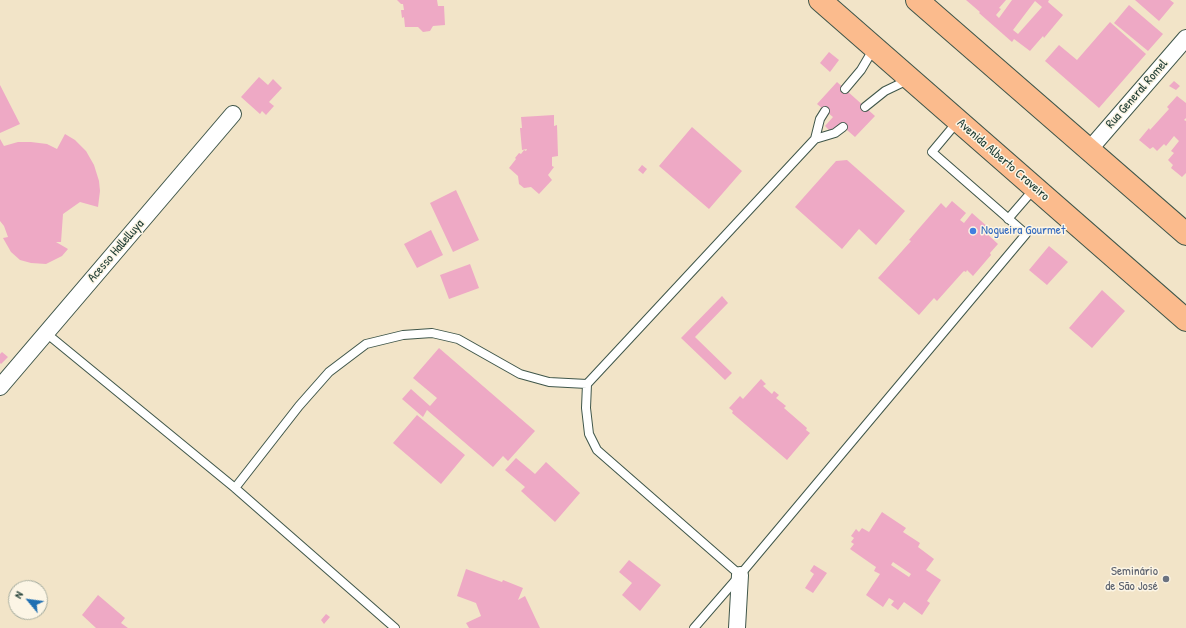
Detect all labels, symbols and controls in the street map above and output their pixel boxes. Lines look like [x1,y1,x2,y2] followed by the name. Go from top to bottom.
[1103,56,1171,132] street label: Rua General Romel
[954,116,1052,204] street label: Avenida Alberto Craveiro
[84,216,148,286] street label: Acesso Hallelluya
[981,223,1065,239] place label: Nogueira Gourmet
[968,226,978,236] marker: Nogueira Gourmet
[1105,564,1158,595] place label: Seminário de São José
[1161,574,1171,584] marker: Seminário de São José
[8,580,48,620] north arrow
[11,589,26,601] text: N

